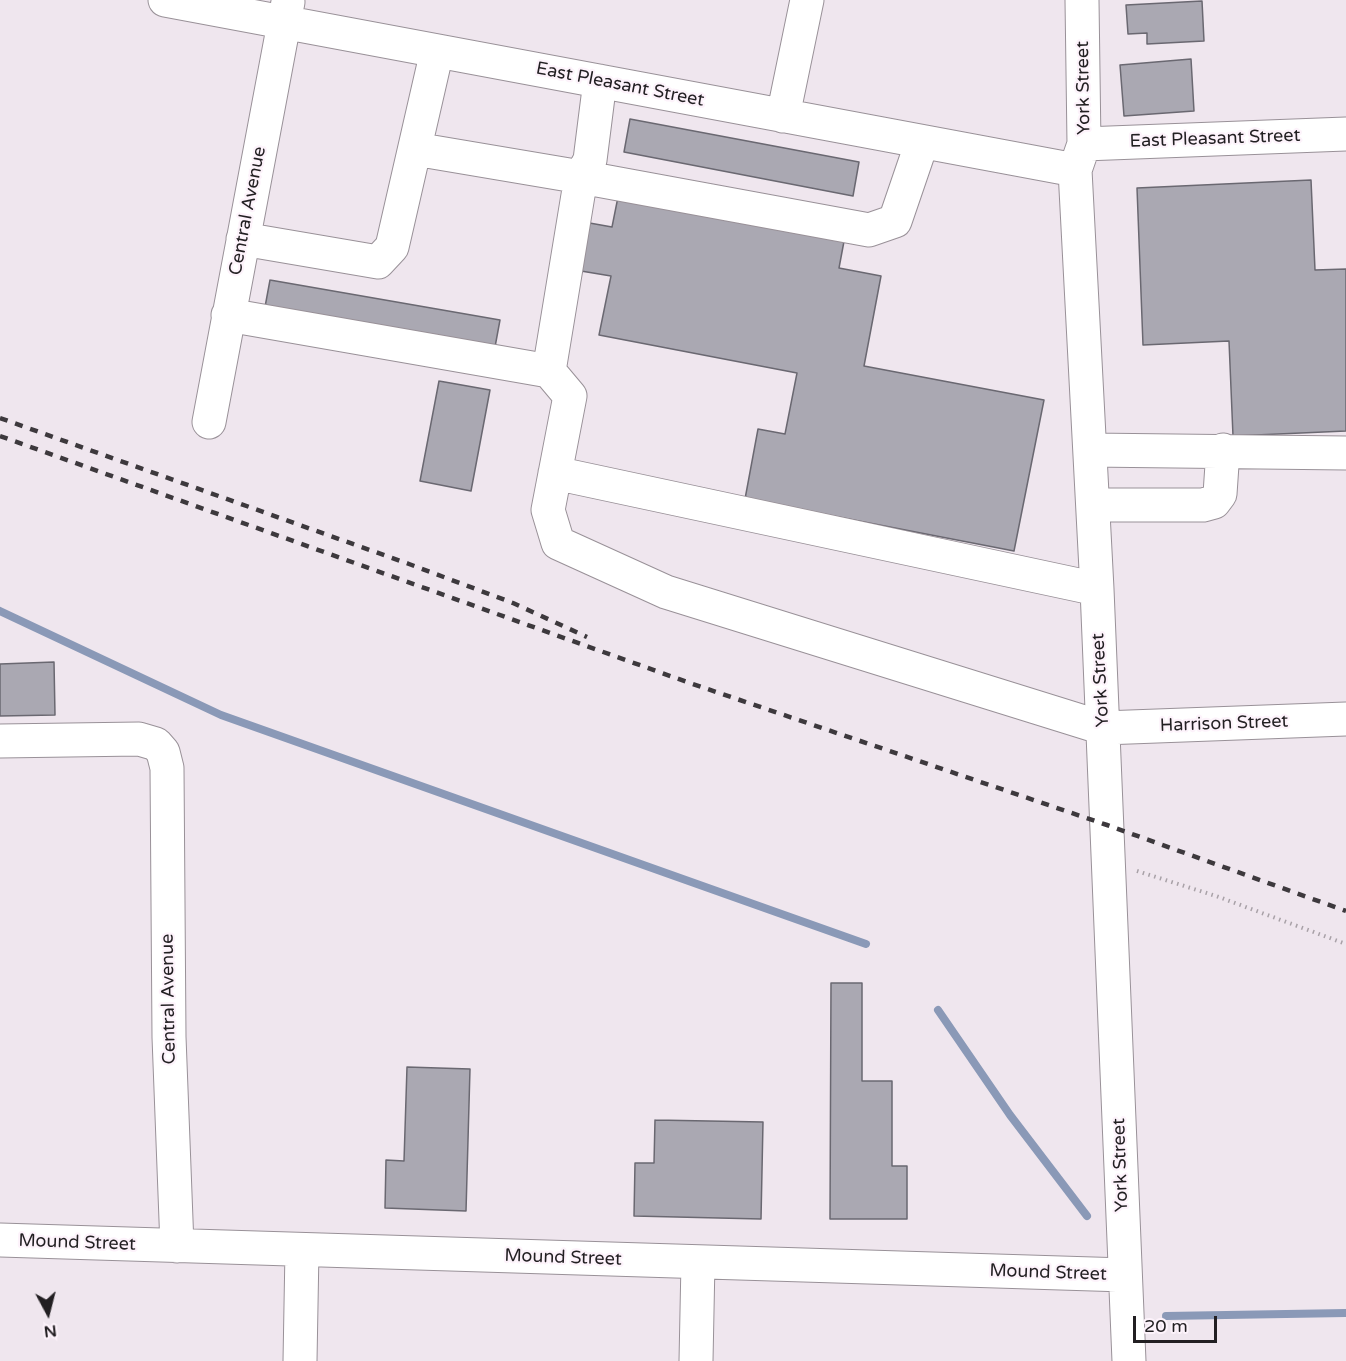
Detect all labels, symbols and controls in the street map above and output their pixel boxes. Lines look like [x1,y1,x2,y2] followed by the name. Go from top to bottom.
[1072,41,1096,135] street label: York Street
[534,58,706,112] street label: East Pleasant Street
[1129,125,1301,153] street label: East Pleasant Street
[225,145,271,277] street label: Central Avenue
[1088,633,1114,727] street label: York Street
[1159,711,1289,737] street label: Harrison Street
[157,934,181,1064] street label: Central Avenue
[1109,1118,1133,1212] street label: York Street
[18,1230,136,1256] street label: Mound Street
[504,1245,622,1271] street label: Mound Street
[989,1260,1107,1286] street label: Mound Street
[18,1283,78,1343] north arrow
[1136,1304,1220,1342] scale bar
[1144,1315,1188,1337] text: 20 m
[43,1320,58,1342] text: N

